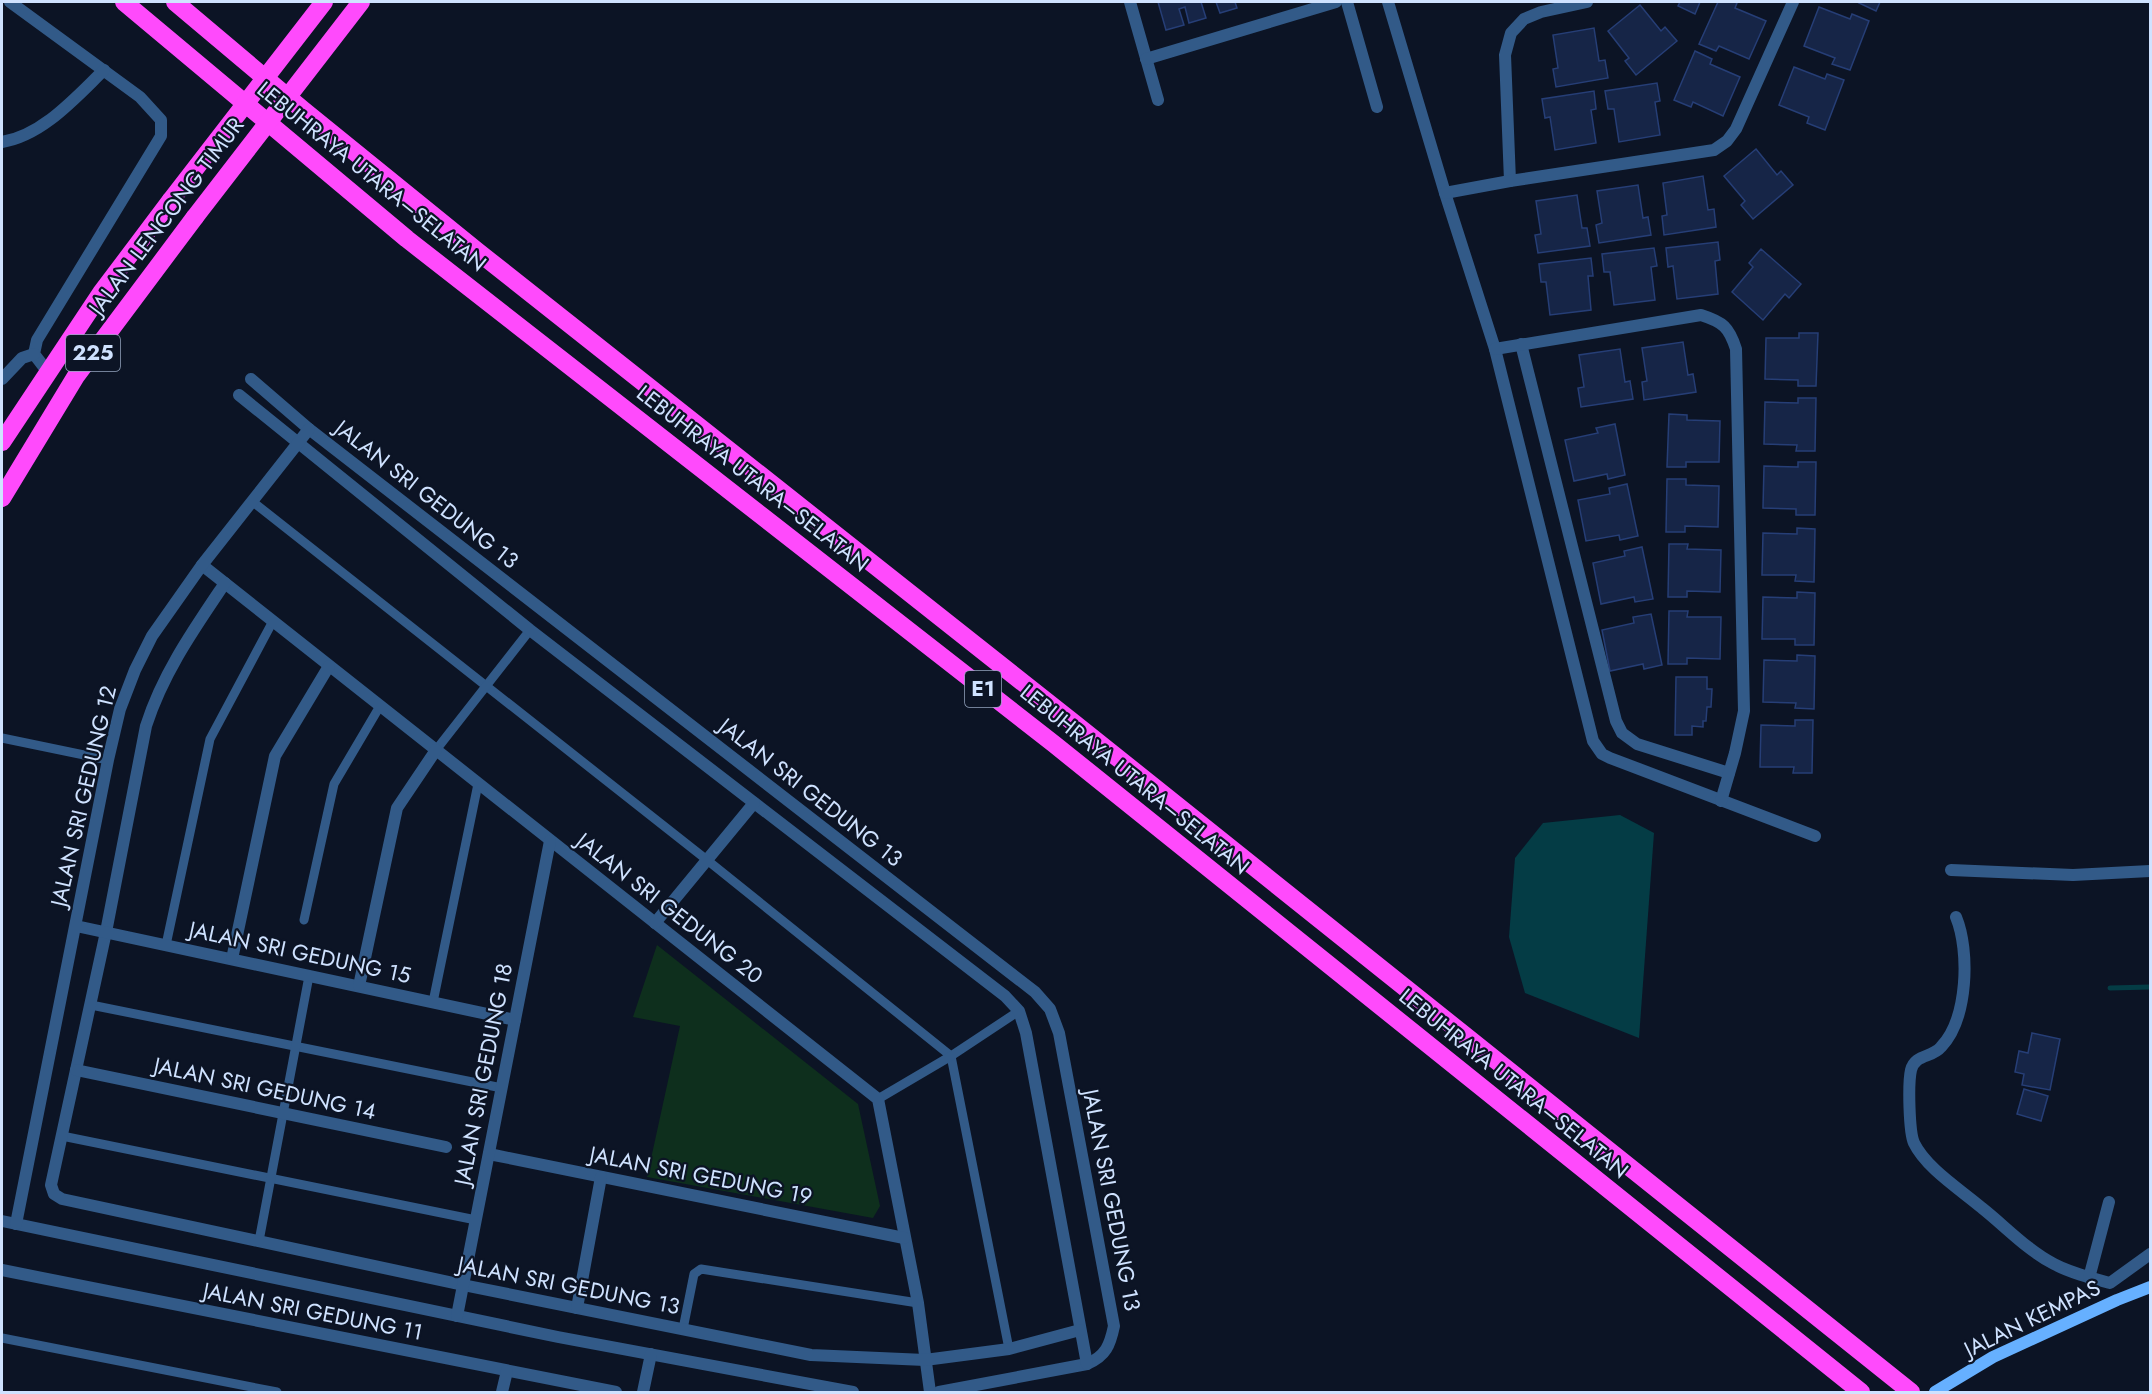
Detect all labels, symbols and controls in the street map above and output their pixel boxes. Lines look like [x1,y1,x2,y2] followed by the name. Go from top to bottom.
[250,73,494,279] street label: LEBUHRAYA UTARA–SELATAN
[79,110,251,324] street label: JALAN LENCONG TIMUR
[66,335,120,371] road number: 225
[630,377,876,579] street label: LEBUHRAYA UTARA–SELATAN
[326,410,526,576] street label: JALAN SRI GEDUNG 13
[965,671,1001,707] road number: E1
[1013,676,1257,882] street label: LEBUHRAYA UTARA–SELATAN
[41,682,124,913] street label: JALAN SRI GEDUNG 12
[710,708,910,874] street label: JALAN SRI GEDUNG 13
[567,823,770,991] street label: JALAN SRI GEDUNG 20
[183,912,414,991] street label: JALAN SRI GEDUNG 15
[445,960,520,1191] street label: JALAN SRI GEDUNG 18
[1392,980,1636,1186] street label: LEBUHRAYA UTARA–SELATAN
[148,1048,379,1127] street label: JALAN SRI GEDUNG 14
[1074,1083,1149,1314] street label: JALAN SRI GEDUNG 13
[584,1137,815,1212] street label: JALAN SRI GEDUNG 19
[452,1247,683,1322] street label: JALAN SRI GEDUNG 13
[1956,1271,2106,1366] street label: JALAN KEMPAS
[197,1273,426,1348] street label: JALAN SRI GEDUNG 11

